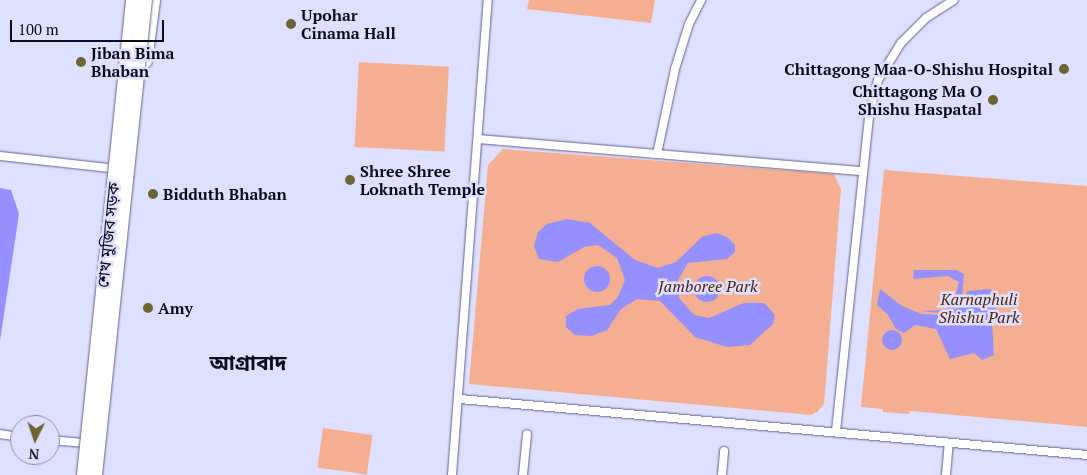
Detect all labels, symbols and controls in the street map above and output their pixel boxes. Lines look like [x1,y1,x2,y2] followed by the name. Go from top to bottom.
[301,5,396,43] place label: Upohar Cinama Hall
[12,10,166,42] scale bar
[285,18,297,30] marker: Upohar Cinama Hall
[18,19,59,39] text: 100 m
[91,43,174,81] place label: Jiban Bima Bhaban
[75,56,87,68] marker: Jiban Bima Bhaban
[784,59,1053,79] place label: Chittagong Maa-O-Shishu Hospital
[1057,62,1071,76] marker: Chittagong Maa-O-Shishu Hospital
[852,81,982,119] place label: Chittagong Ma O Shishu Haspatal
[986,93,1000,107] marker: Chittagong Ma O Shishu Haspatal
[360,161,485,199] place label: Shree Shree Loknath Temple
[344,174,356,186] marker: Shree Shree Loknath Temple
[93,181,123,289] street label: শেখ মুজিব সড়ক
[163,184,287,204] place label: Bidduth Bhaban
[147,188,159,200] marker: Bidduth Bhaban
[658,276,758,296] park label: Jamboree Park
[938,289,1020,327] park label: Karnaphuli Shishu Park
[158,298,193,318] place label: Amy
[142,302,154,314] marker: Amy
[210,349,286,375] district label: আগ্রাবাদ
[10,415,60,465] north arrow
[28,445,40,464] text: N

